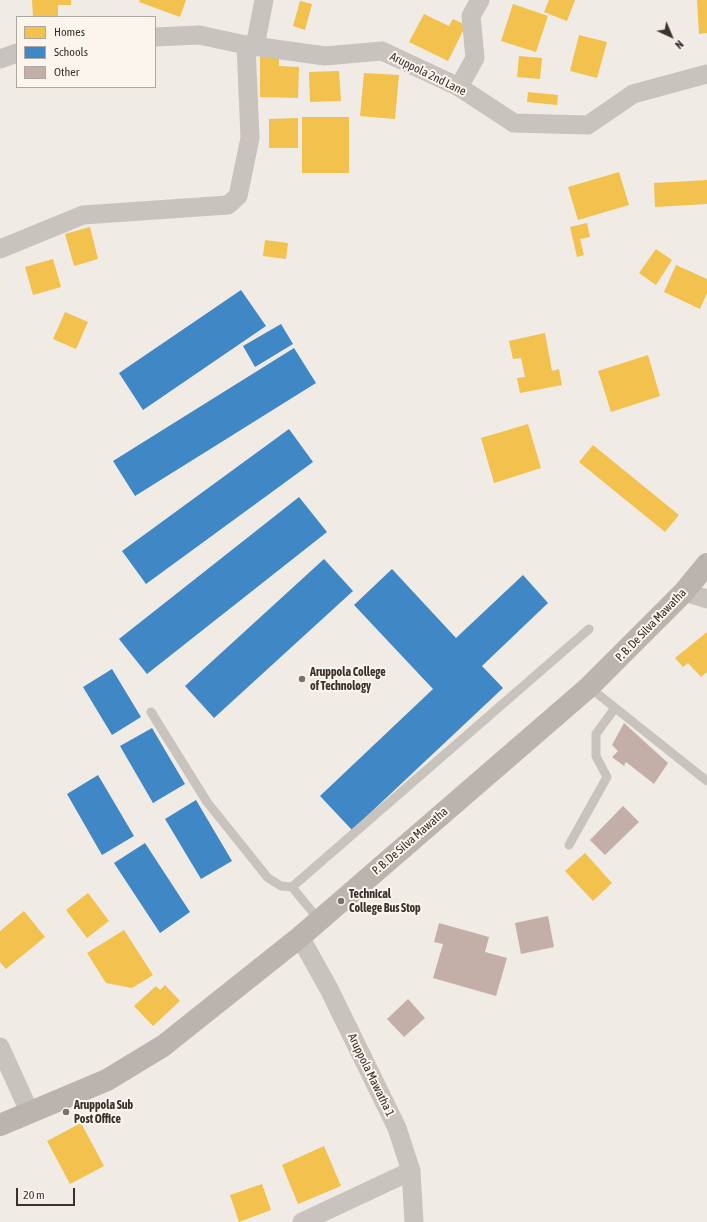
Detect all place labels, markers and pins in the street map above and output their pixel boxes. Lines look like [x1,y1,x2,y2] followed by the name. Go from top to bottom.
[310,665,386,693] place label: Aruppola College of Technology
[297,674,307,684] marker: Aruppola College of Technology
[349,887,421,915] place label: Technical College Bus Stop
[336,896,346,906] marker: Technical College Bus Stop
[74,1098,133,1126] place label: Aruppola Sub Post Office
[61,1107,71,1117] marker: Aruppola Sub Post Office

